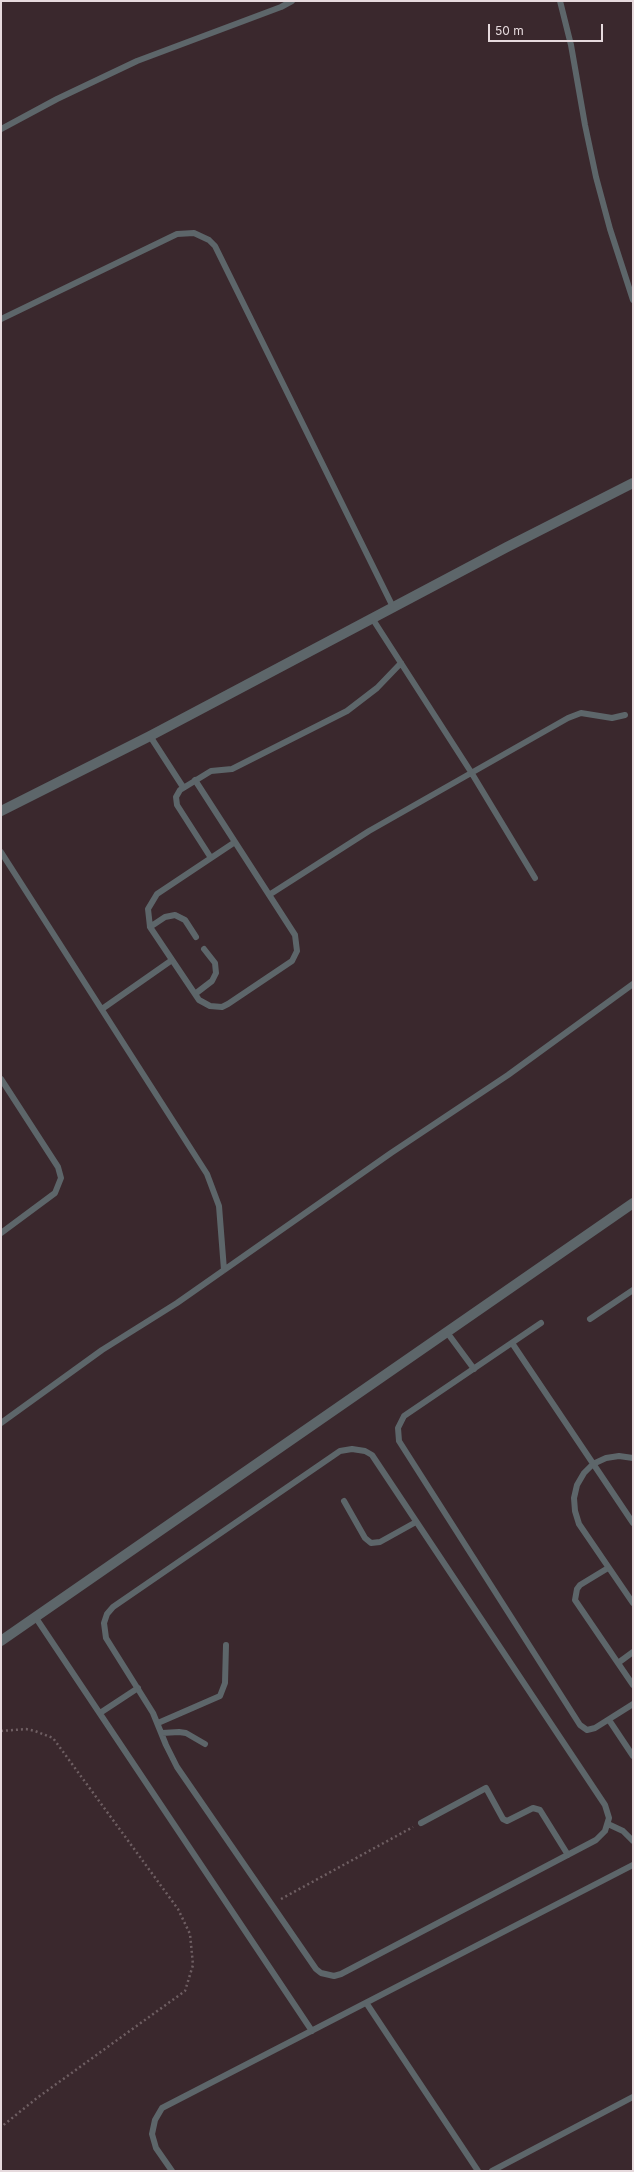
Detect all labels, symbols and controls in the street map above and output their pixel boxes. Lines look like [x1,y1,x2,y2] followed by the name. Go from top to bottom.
[490,16,605,42] scale bar
[495,23,524,38] text: 50 m

